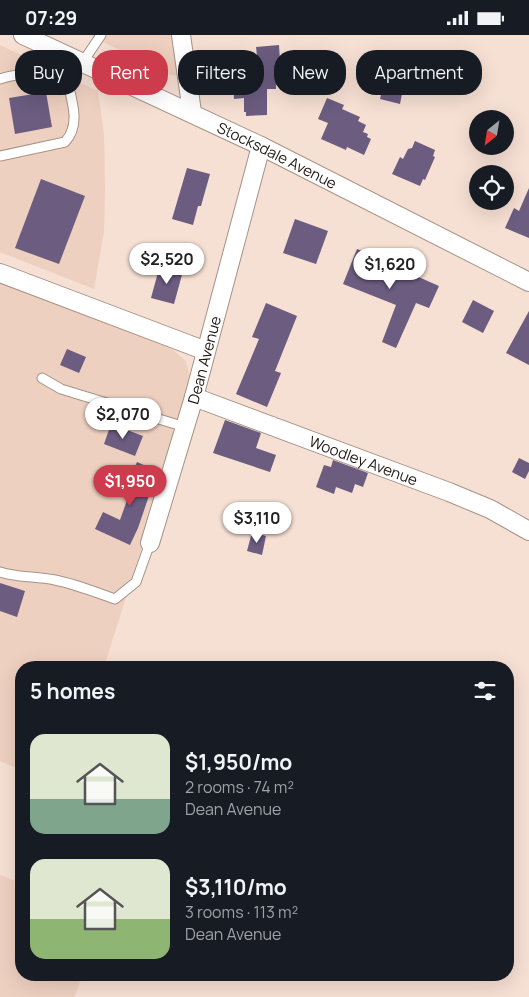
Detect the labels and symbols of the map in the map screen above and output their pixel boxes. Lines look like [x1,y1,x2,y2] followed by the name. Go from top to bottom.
[469,110,514,155] north arrow
[214,117,341,193] street label: Stocksdale Avenue
[126,243,208,285] pin: $2,520
[349,247,431,290] pin: $1,620
[182,313,226,406] street label: Dean Avenue
[82,397,164,440] pin: $2,070
[306,430,421,490] street label: Woodley Avenue
[89,465,171,507] pin: $1,950
[216,501,298,544] pin: $3,110

